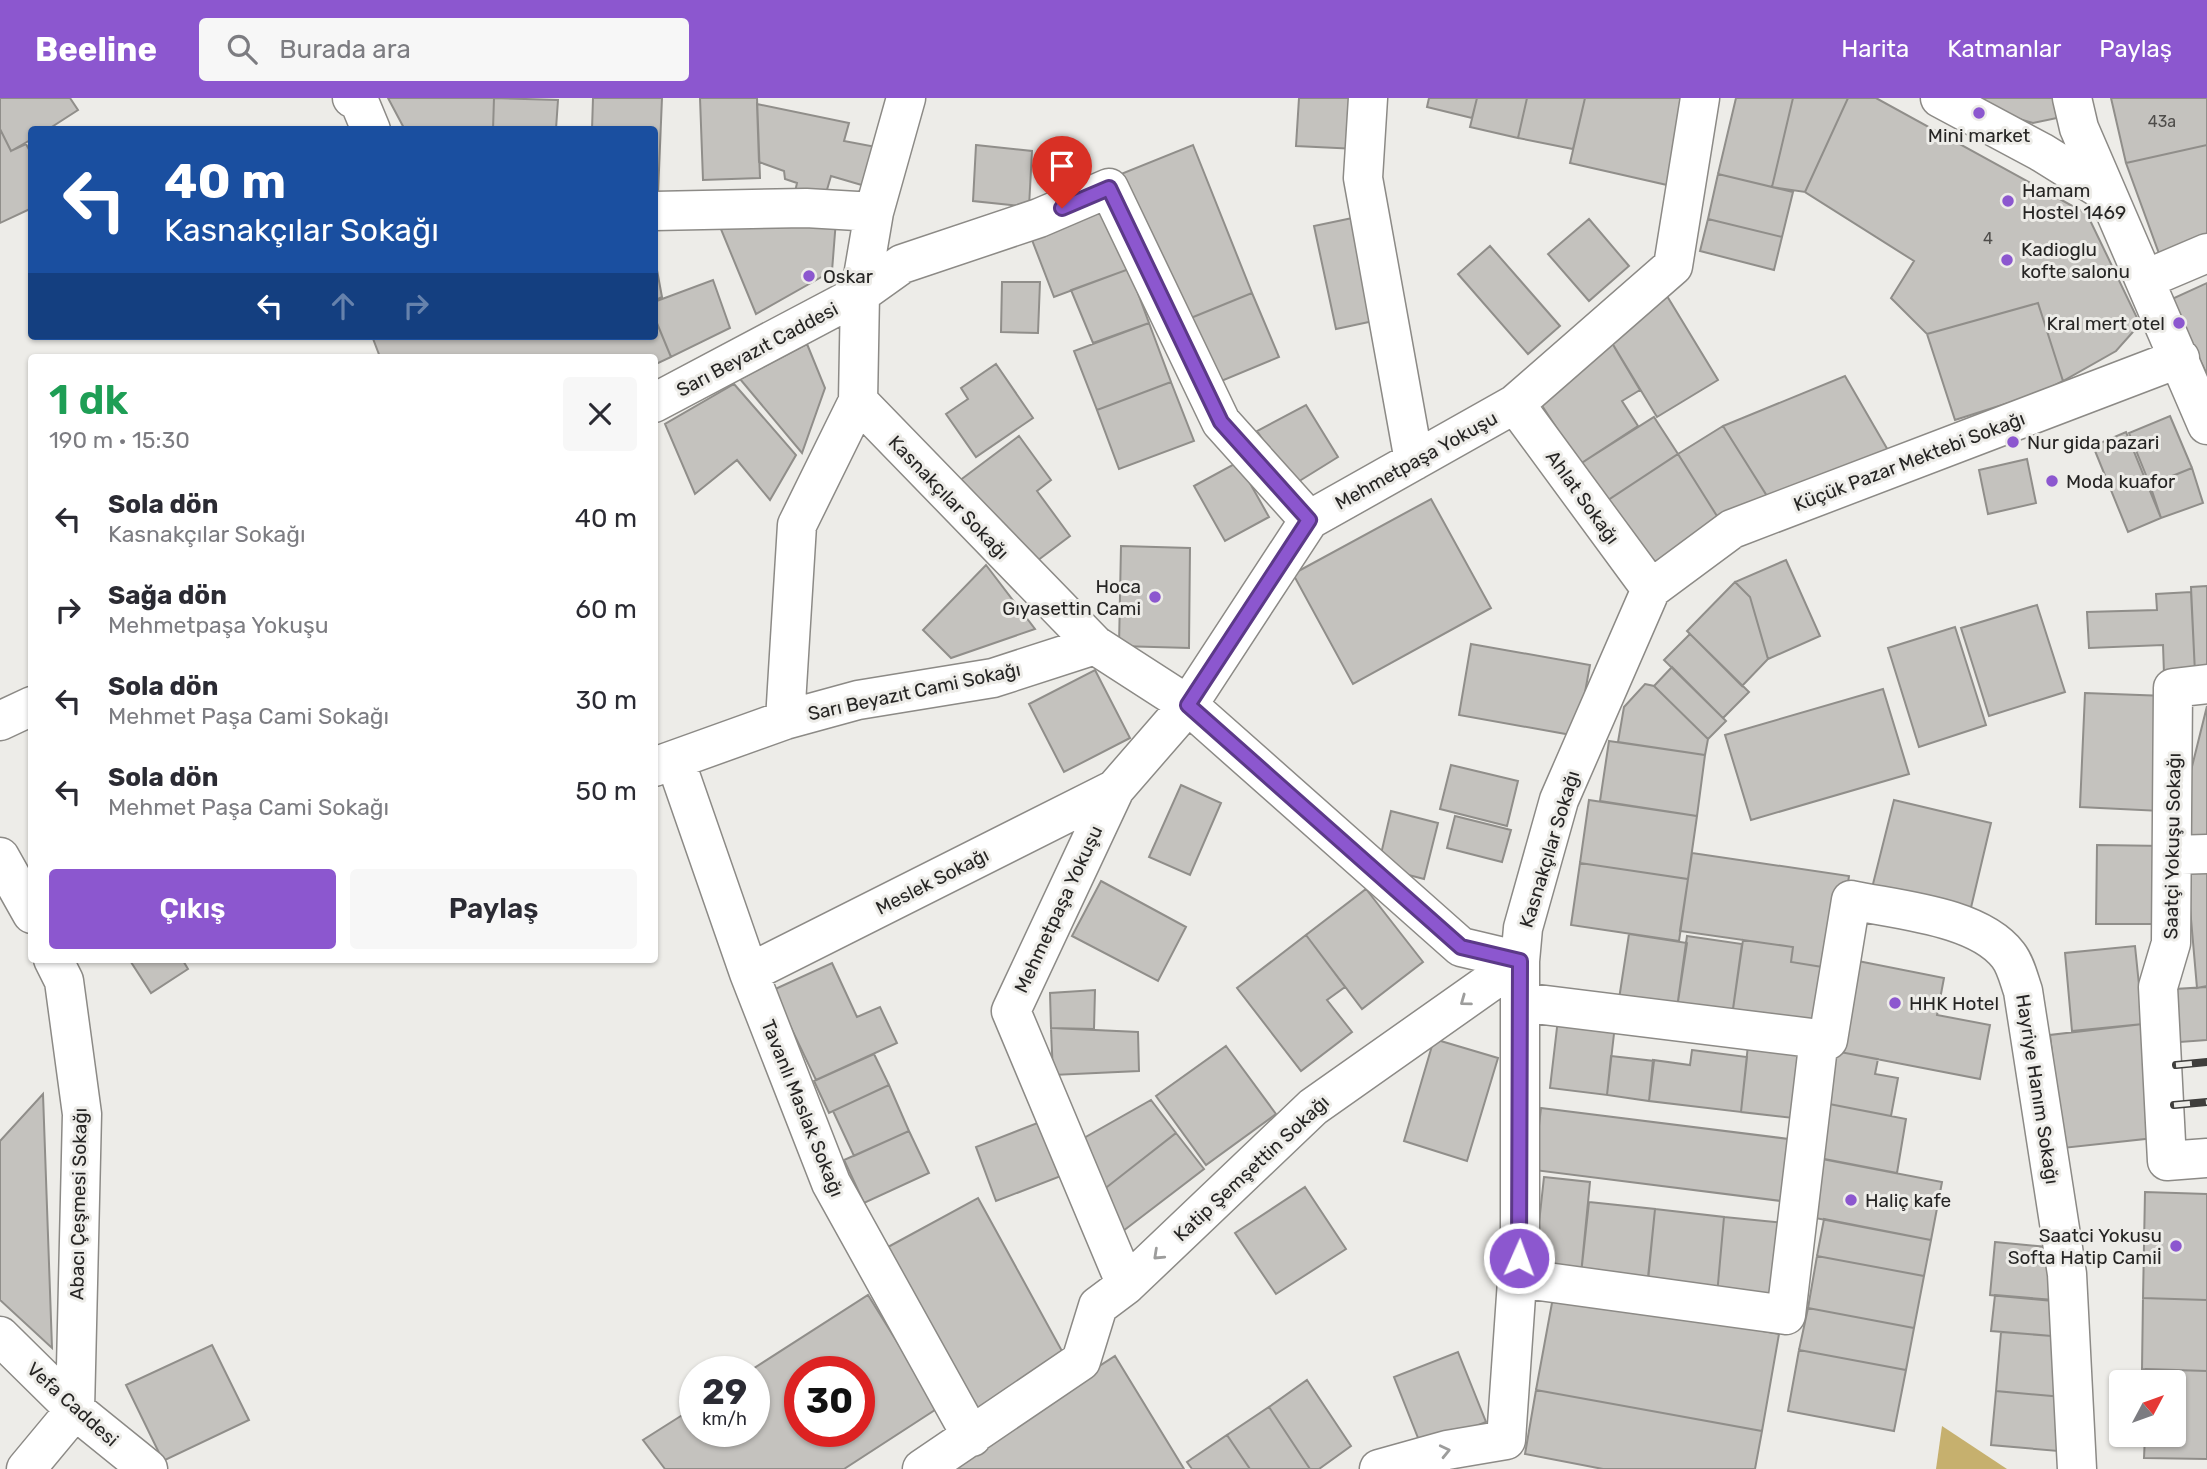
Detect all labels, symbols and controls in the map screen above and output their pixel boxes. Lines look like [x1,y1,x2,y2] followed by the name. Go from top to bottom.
[199,18,689,81] search box
[35,30,157,69] text: Beeline
[223,30,261,68] icon: search
[279,34,411,65] text: Burada ara
[1841,35,1909,63] text: Harita
[1947,35,2061,63] text: Katmanlar
[2099,35,2172,63] text: Paylaş
[1971,105,1987,121] marker: Mini market
[2148,112,2176,131] house number: 43a
[1928,124,2031,147] place label: Mini market
[1032,136,1092,208] pin
[1043,147,1081,185] icon: arrive
[164,152,286,210] text: 40 m
[49,154,140,245] icon: left
[2022,179,2126,224] place label: Hamam Hostel 1469
[2000,193,2016,209] marker: Hamam Hostel 1469
[164,211,439,249] text: Kasnakçılar Sokağı
[1983,229,1993,248] house number: 4
[2021,238,2130,283] place label: Kadioglu kofte salonu
[1999,252,2015,268] marker: Kadioglu kofte salonu
[823,265,874,288] place label: Oskar
[801,268,817,284] marker: Oskar
[251,287,289,325] icon: left
[324,287,362,325] icon: ahead
[397,287,435,325] icon: right
[673,297,842,402] street label: Sarı Beyazıt Caddesi
[2046,312,2165,335] place label: Kral mert otel
[2171,315,2187,331] marker: Kral mert otel
[49,375,128,425] text: 1 dk
[563,377,637,451] button: close
[1331,406,1502,515] street label: Mehmetpaşa Yokuşu
[1790,407,2028,516] street label: Küçük Pazar Mektebi Sokağı
[49,426,190,454] text: 190 m · 15:30
[884,431,1014,564] street label: Kasnakçılar Sokağı
[2027,431,2159,454] place label: Nur gida pazari
[2005,434,2021,450] marker: Nur gida pazari
[1541,446,1624,549] street label: Ahlat Sokağı
[2066,470,2176,493] place label: Moda kuafor
[2044,473,2060,489] marker: Moda kuafor
[108,489,218,520] text: Sola dön
[49,500,87,538] icon: left
[575,503,637,534] text: 40 m
[108,520,306,548] text: Kasnakçılar Sokağı
[1002,575,1141,620] place label: Hoca Gıyasettin Cami
[108,580,227,611] text: Sağa dön
[1147,589,1163,605] marker: Hoca Gıyasettin Cami
[49,591,87,629] icon: right
[575,594,637,625] text: 60 m
[108,611,329,639] text: Mehmetpaşa Yokuşu
[806,658,1023,725] street label: Sarı Beyazıt Cami Sokağı
[108,671,218,702] text: Sola dön
[49,682,87,720] icon: left
[575,685,637,716] text: 30 m
[108,702,389,730] text: Mehmet Paşa Cami Sokağı
[2159,752,2186,940] street label: Saatçi Yokuşu Sokağı
[108,762,218,793] text: Sola dön
[1515,768,1584,931] street label: Kasnakçılar Sokağı
[49,773,87,811] icon: left
[576,776,637,807] text: 50 m
[108,793,389,821] text: Mehmet Paşa Cami Sokağı
[1010,822,1107,997] street label: Mehmetpaşa Yokuşu
[872,843,993,920] street label: Meslek Sokağı
[49,869,336,949] button: Çıkış
[350,869,637,949] button: Paylaş
[1909,992,1999,1015] place label: HHK Hotel
[2011,992,2064,1186] street label: Hayriye Hanım Sokağı
[1460,993,1472,1006] one-way arrow
[1887,995,1903,1011] marker: HHK Hotel
[756,1016,849,1200] street label: Tavanlı Maslak Sokağı
[1169,1090,1334,1246] street label: Katip Şemşettin Sokağı
[65,1108,92,1300] street label: Abacı Çeşmesi Sokağı
[1865,1189,1951,1212] place label: Haliç kafe
[1843,1192,1859,1208] marker: Haliç kafe
[1482,1221,1556,1295] position arrow
[2008,1224,2162,1269] place label: Saatci Yokusu Softa Hatip Camiİ
[2168,1238,2184,1254] marker: Saatci Yokusu Softa Hatip Camiİ
[1153,1246,1166,1259] one-way arrow
[784,1356,875,1447] speed limit sign: 30
[22,1357,123,1451] street label: Vefa Caddesi
[2109,1370,2186,1447] north arrow
[2109,1370,2186,1447] map controls
[702,1371,747,1413] text: 29
[702,1408,747,1430] text: km/h
[1439,1445,1451,1460] one-way arrow

